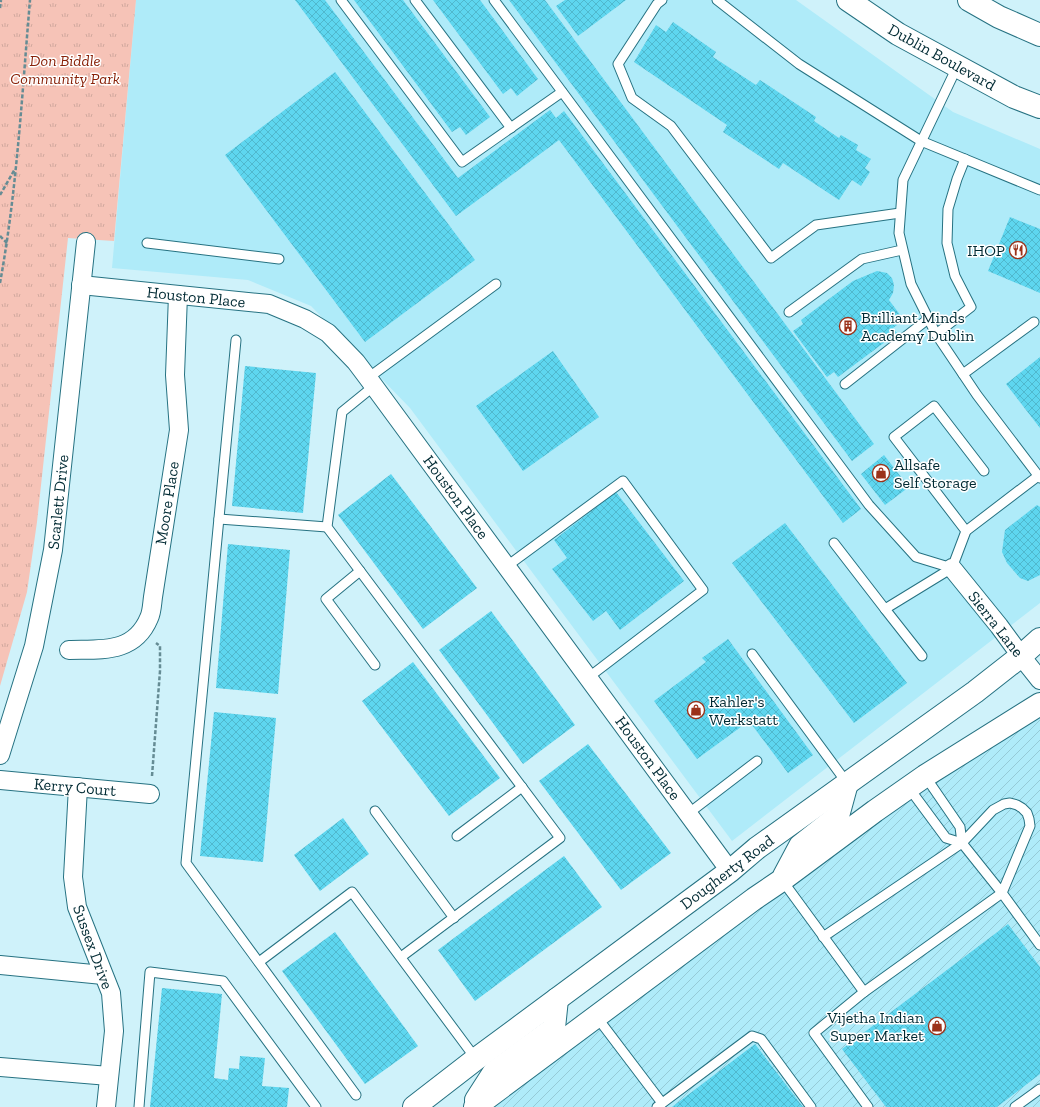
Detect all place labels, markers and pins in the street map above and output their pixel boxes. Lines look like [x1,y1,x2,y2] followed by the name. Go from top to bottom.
[1008,240,1028,260] restaurant icon: IHOP
[967,241,1005,260] place label: IHOP
[861,308,975,345] place label: Brilliant Minds Academy Dublin
[838,316,858,336] building icon: Brilliant Minds Academy Dublin
[894,455,976,492] place label: Allsafe Self Storage
[871,463,891,483] shop icon: Allsafe Self Storage
[709,692,778,729] place label: Kahler's Werkstatt
[686,700,706,720] shop icon: Kahler's Werkstatt
[826,1008,925,1045] place label: Vijetha Indian Super Market
[927,1016,947,1036] shop icon: Vijetha Indian Super Market

